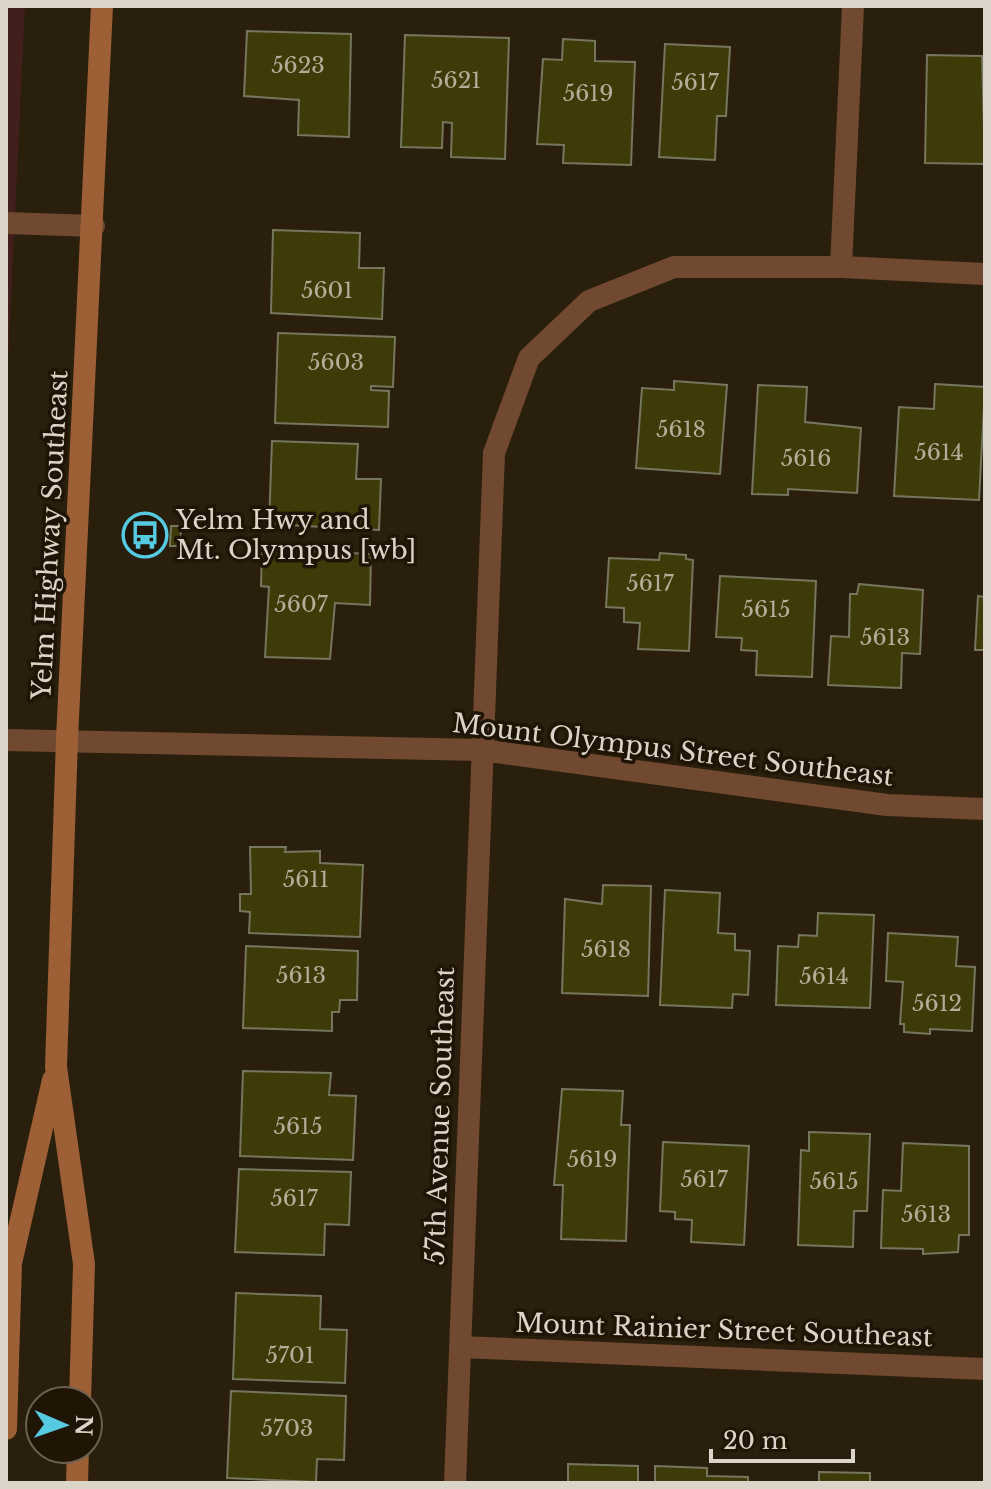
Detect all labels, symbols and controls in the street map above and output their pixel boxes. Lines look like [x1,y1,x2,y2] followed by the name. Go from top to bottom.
[271,52,325,79] house number: 5623
[431,67,481,94] house number: 5621
[671,69,720,96] house number: 5617
[563,80,613,107] house number: 5619
[301,277,353,304] house number: 5601
[308,349,364,376] house number: 5603
[25,369,75,702] street label: Yelm Highway Southeast
[656,416,706,443] house number: 5618
[914,439,964,466] house number: 5614
[781,445,831,472] house number: 5616
[175,504,417,566] place label: Yelm Hwy and Mt. Olympus [wb]
[121,511,169,559] bus stop icon: Yelm Hwy and Mt. Olympus [wb]
[626,570,675,597] house number: 5617
[274,591,329,618] house number: 5607
[742,596,790,623] house number: 5615
[860,624,910,651] house number: 5613
[451,707,896,793] street label: Mount Olympus Street Southeast
[283,866,329,893] house number: 5611
[581,936,631,963] house number: 5618
[276,962,326,989] house number: 5613
[799,963,849,990] house number: 5614
[419,966,461,1266] street label: 57th Avenue Southeast
[912,990,962,1017] house number: 5612
[274,1113,322,1140] house number: 5615
[567,1146,617,1173] house number: 5619
[680,1166,729,1193] house number: 5617
[810,1168,858,1195] house number: 5615
[270,1185,319,1212] house number: 5617
[901,1201,951,1228] house number: 5613
[515,1307,933,1353] street label: Mount Rainier Street Southeast
[265,1342,315,1369] house number: 5701
[24,1385,104,1465] north arrow
[711,1413,853,1463] scale bar
[70,1415,97,1437] text: N
[261,1415,313,1442] house number: 5703
[723,1426,788,1455] text: 20 m

